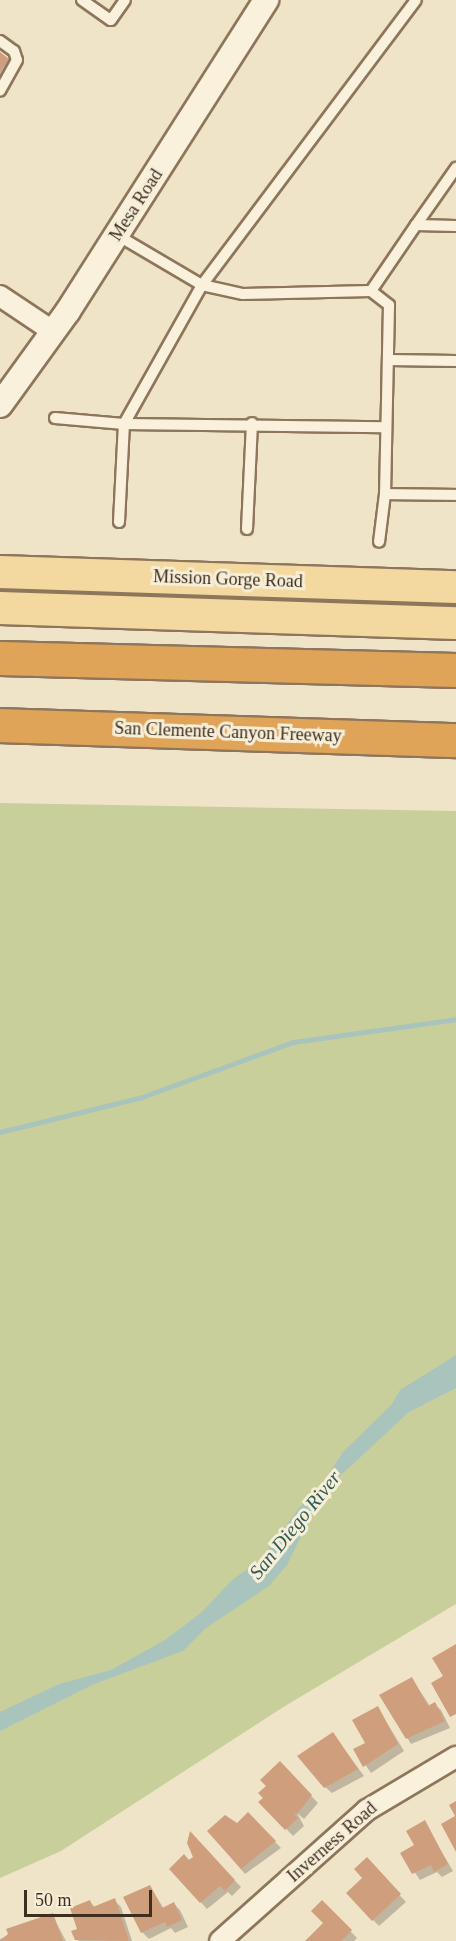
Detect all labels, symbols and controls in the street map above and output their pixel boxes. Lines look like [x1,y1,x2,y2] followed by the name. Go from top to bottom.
[105,165,167,245] street label: Mesa Road
[153,566,303,592] street label: Mission Gorge Road
[114,717,342,747] street label: San Clemente Canyon Freeway
[244,1466,346,1584] water label: San Diego River
[283,1797,381,1887] street label: Inverness Road
[27,1878,154,1916] scale bar
[35,1890,72,1910] text: 50 m

